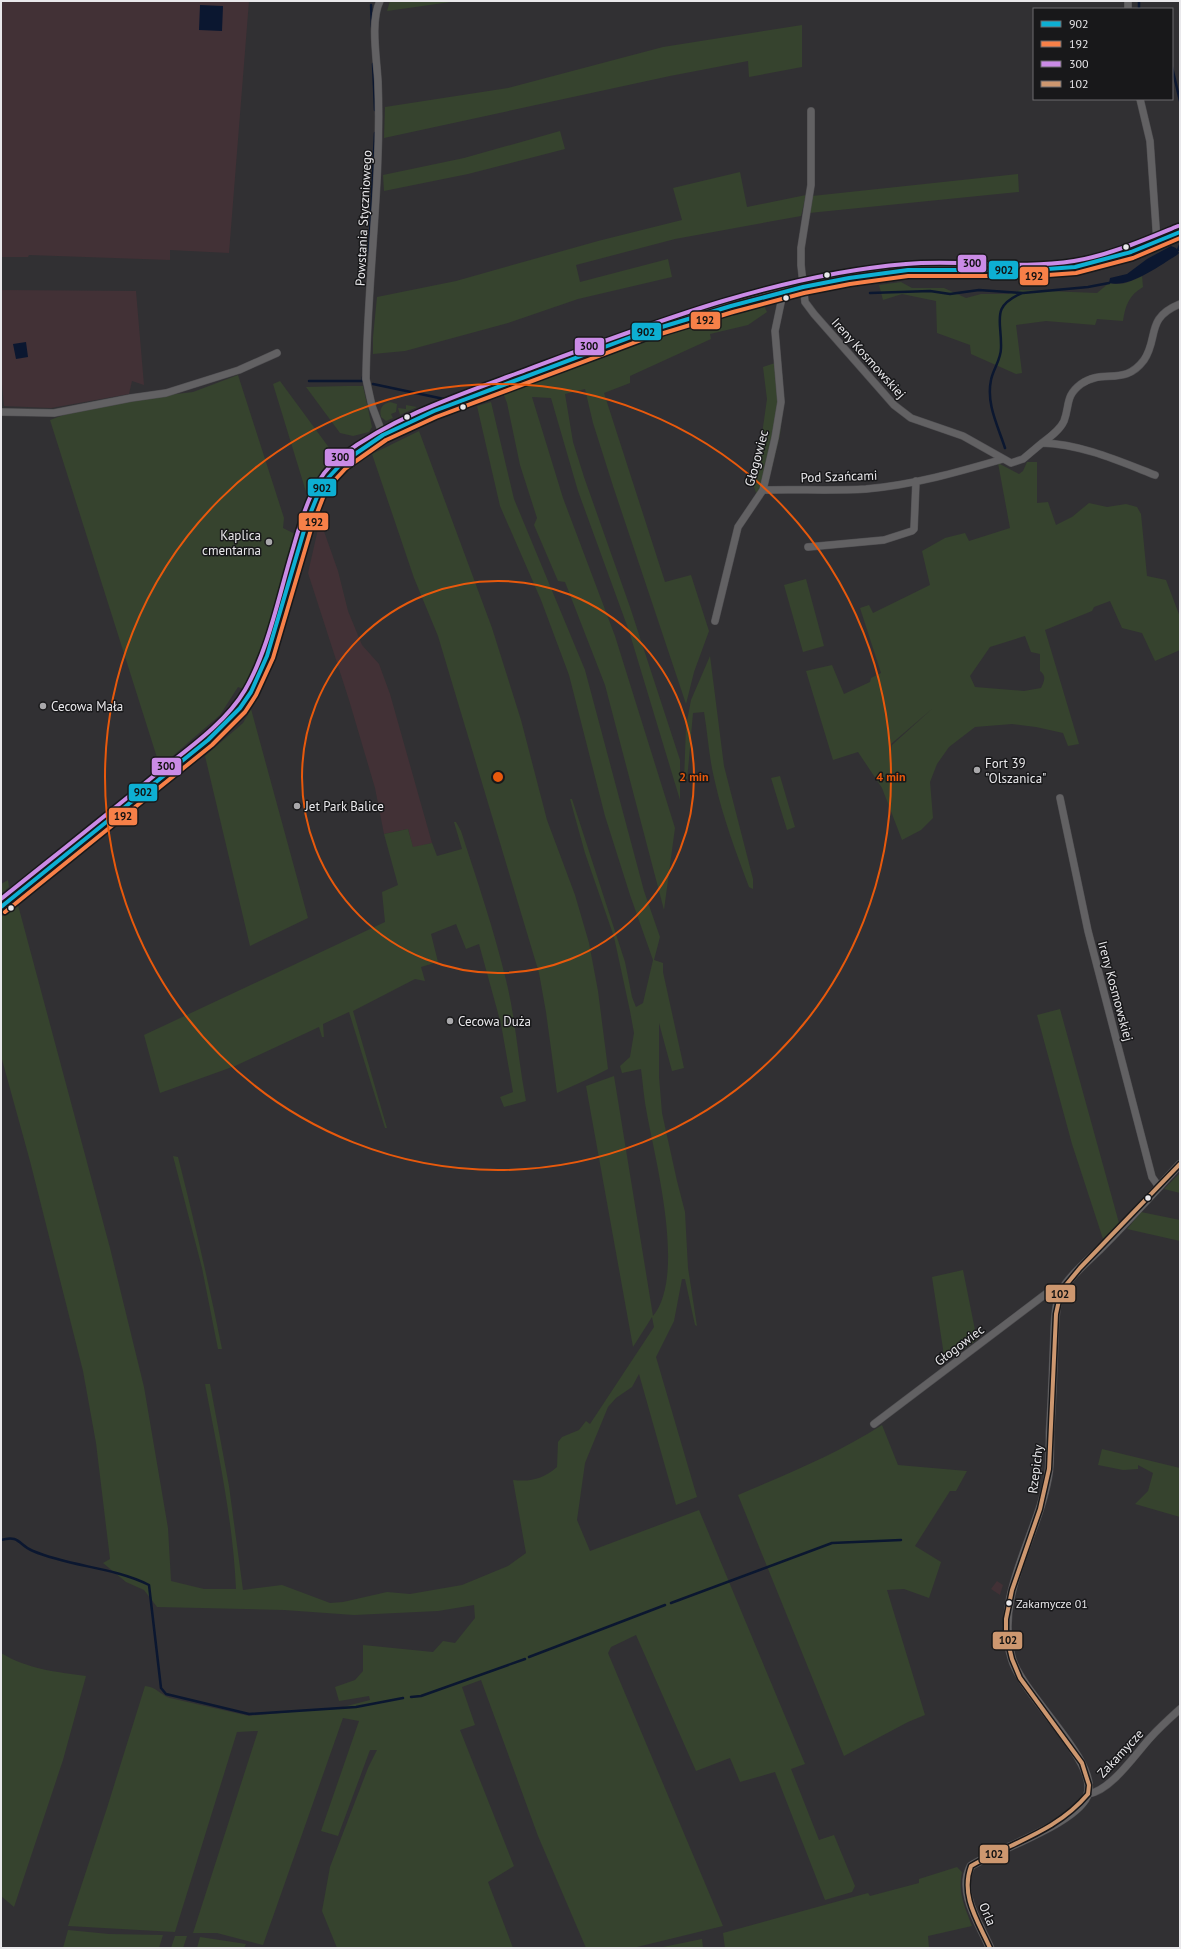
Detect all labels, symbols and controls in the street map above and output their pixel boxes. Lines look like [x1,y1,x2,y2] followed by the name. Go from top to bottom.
[1033,8,1173,100] legend
[1069,16,1089,31] text: 902
[1069,36,1089,51] text: 192
[1069,56,1089,71] text: 300
[1069,76,1089,91] text: 102
[351,150,376,286] street label: Powstania Styczniowego
[1121,242,1131,252] unlabelled marker
[957,254,987,273] line badge: 300
[963,256,981,270] text: 300
[988,260,1019,280] line badge: 902
[995,263,1013,277] text: 902
[1019,266,1049,286] line badge: 192
[1025,269,1043,283] text: 192
[822,270,832,280] unlabelled marker
[781,293,791,303] unlabelled marker
[690,311,721,330] line badge: 192
[696,313,714,327] text: 192
[828,314,909,402] street label: Ireny Kosmowskiej
[631,322,662,341] line badge: 902
[637,325,655,339] text: 902
[574,337,605,356] line badge: 300
[580,339,598,353] text: 300
[458,402,468,412] unlabelled marker
[402,412,412,422] unlabelled marker
[741,428,772,488] street label: Głogowiec
[324,448,355,467] line badge: 300
[331,450,349,464] text: 300
[800,467,878,486] street label: Pod Szańcami
[307,478,337,497] line badge: 902
[313,481,331,495] text: 902
[298,512,329,531] line badge: 192
[305,515,323,529] text: 192
[202,527,261,559] place label: Kaplica cmentarna
[264,537,274,547] marker: Kaplica cmentarna
[51,698,123,715] place label: Cecowa Mała
[38,701,48,711] marker: Cecowa Mała
[985,755,1046,787] place label: Fort 39 "Olszanica"
[151,757,182,776] line badge: 300
[157,759,175,773] text: 300
[972,765,982,775] marker: Fort 39 "Olszanica"
[679,769,709,784] text: 2 min
[876,769,906,784] text: 4 min
[491,770,505,784] centre of rings
[128,783,158,802] line badge: 902
[134,785,152,799] text: 902
[304,798,384,815] place label: Jet Park Balice
[292,801,302,811] marker: Jet Park Balice
[108,807,138,826] line badge: 192
[114,809,132,823] text: 192
[6,903,16,913] unlabelled marker
[1094,939,1137,1043] street label: Ireny Kosmowskiej
[458,1013,531,1030] place label: Cecowa Duża
[445,1016,455,1026] marker: Cecowa Duża
[1143,1193,1153,1203] unlabelled marker
[1045,1284,1076,1303] line badge: 102
[1051,1287,1069,1301] text: 102
[931,1321,988,1370] street label: Głogowiec
[1024,1444,1047,1494] street label: Rzepichy
[1016,1596,1088,1611] place label: Zakamycze 01
[1004,1598,1014,1608] marker: Zakamycze 01
[992,1631,1023,1650] line badge: 102
[999,1633,1017,1647] text: 102
[1094,1726,1147,1781] street label: Zakamycze
[979,1844,1009,1864] line badge: 102
[985,1847,1003,1861] text: 102
[975,1900,1000,1928] street label: Orla

